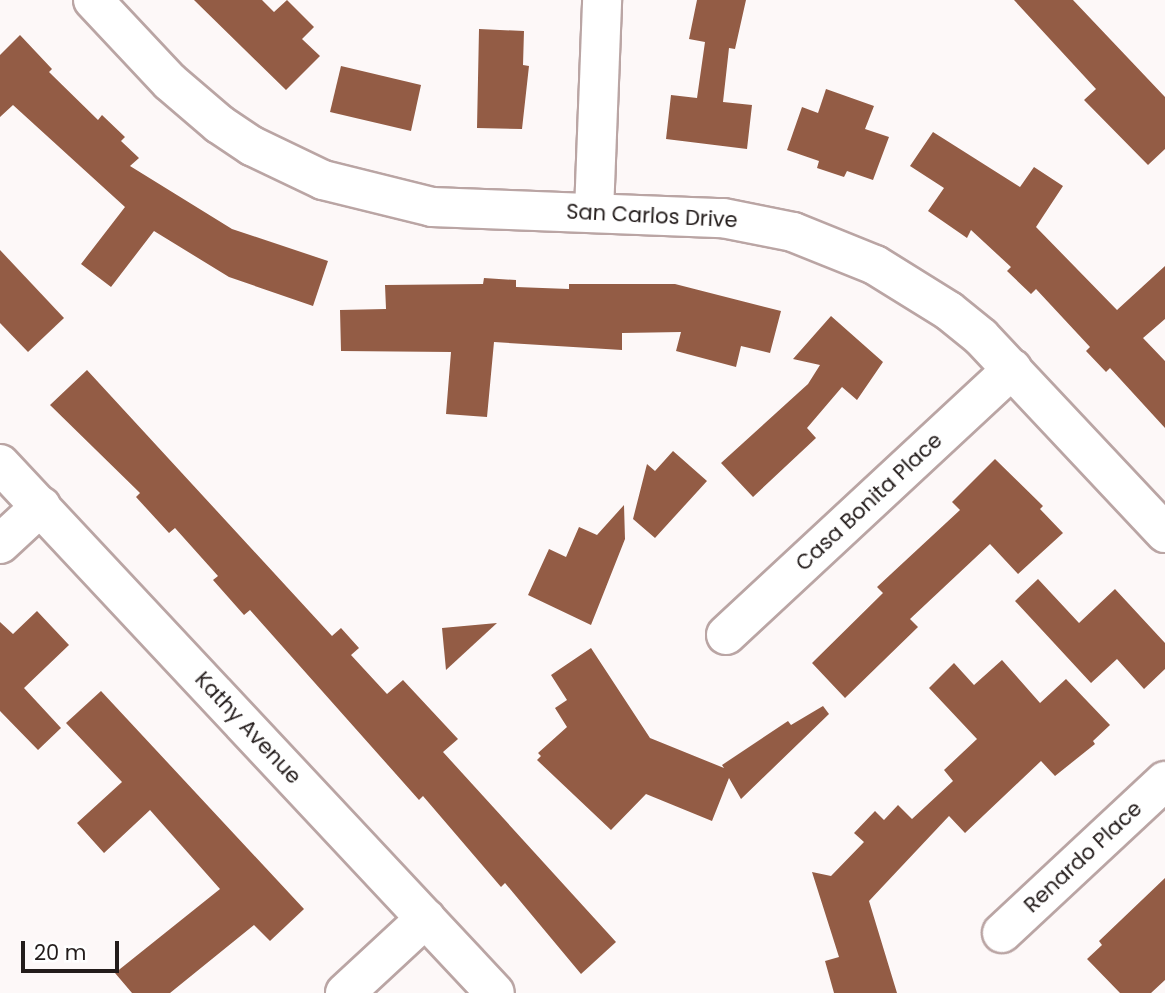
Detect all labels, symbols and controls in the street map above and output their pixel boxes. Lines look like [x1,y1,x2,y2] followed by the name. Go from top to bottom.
[566,199,738,233] street label: San Carlos Drive
[791,428,947,576] street label: Casa Bonita Place
[190,667,306,789] street label: Kathy Avenue
[1019,796,1147,918] street label: Renardo Place
[24,926,122,970] scale bar
[34,938,87,967] text: 20 m

